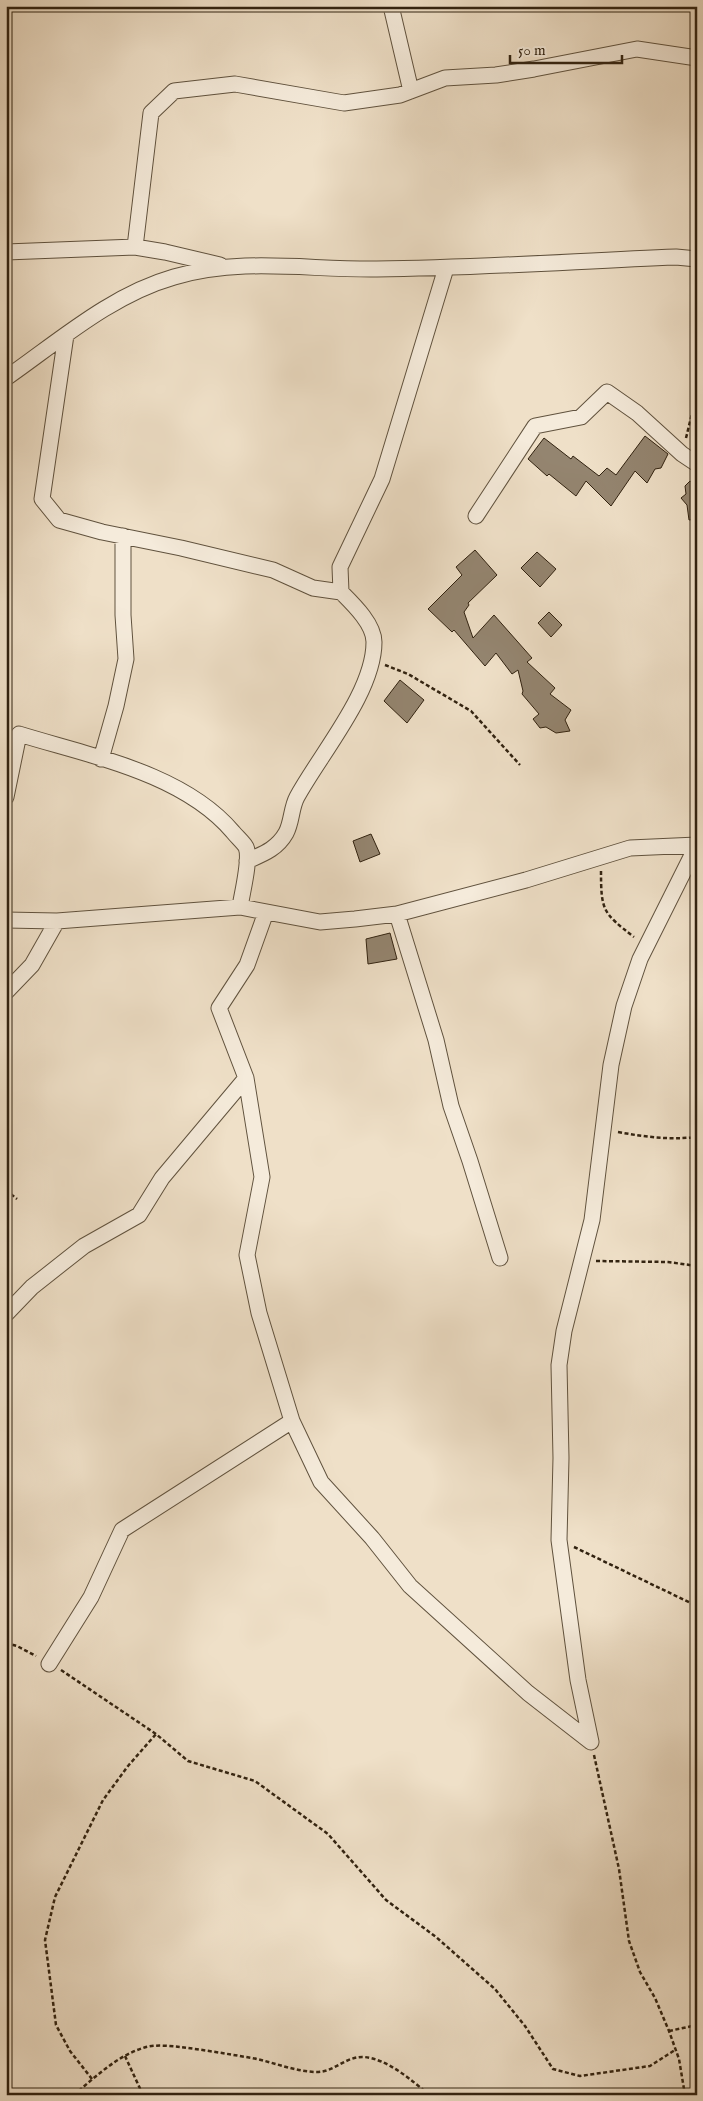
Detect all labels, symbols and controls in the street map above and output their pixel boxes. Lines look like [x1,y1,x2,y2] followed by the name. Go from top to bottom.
[510,32,623,64] scale bar
[518,41,546,60] text: 50 m

